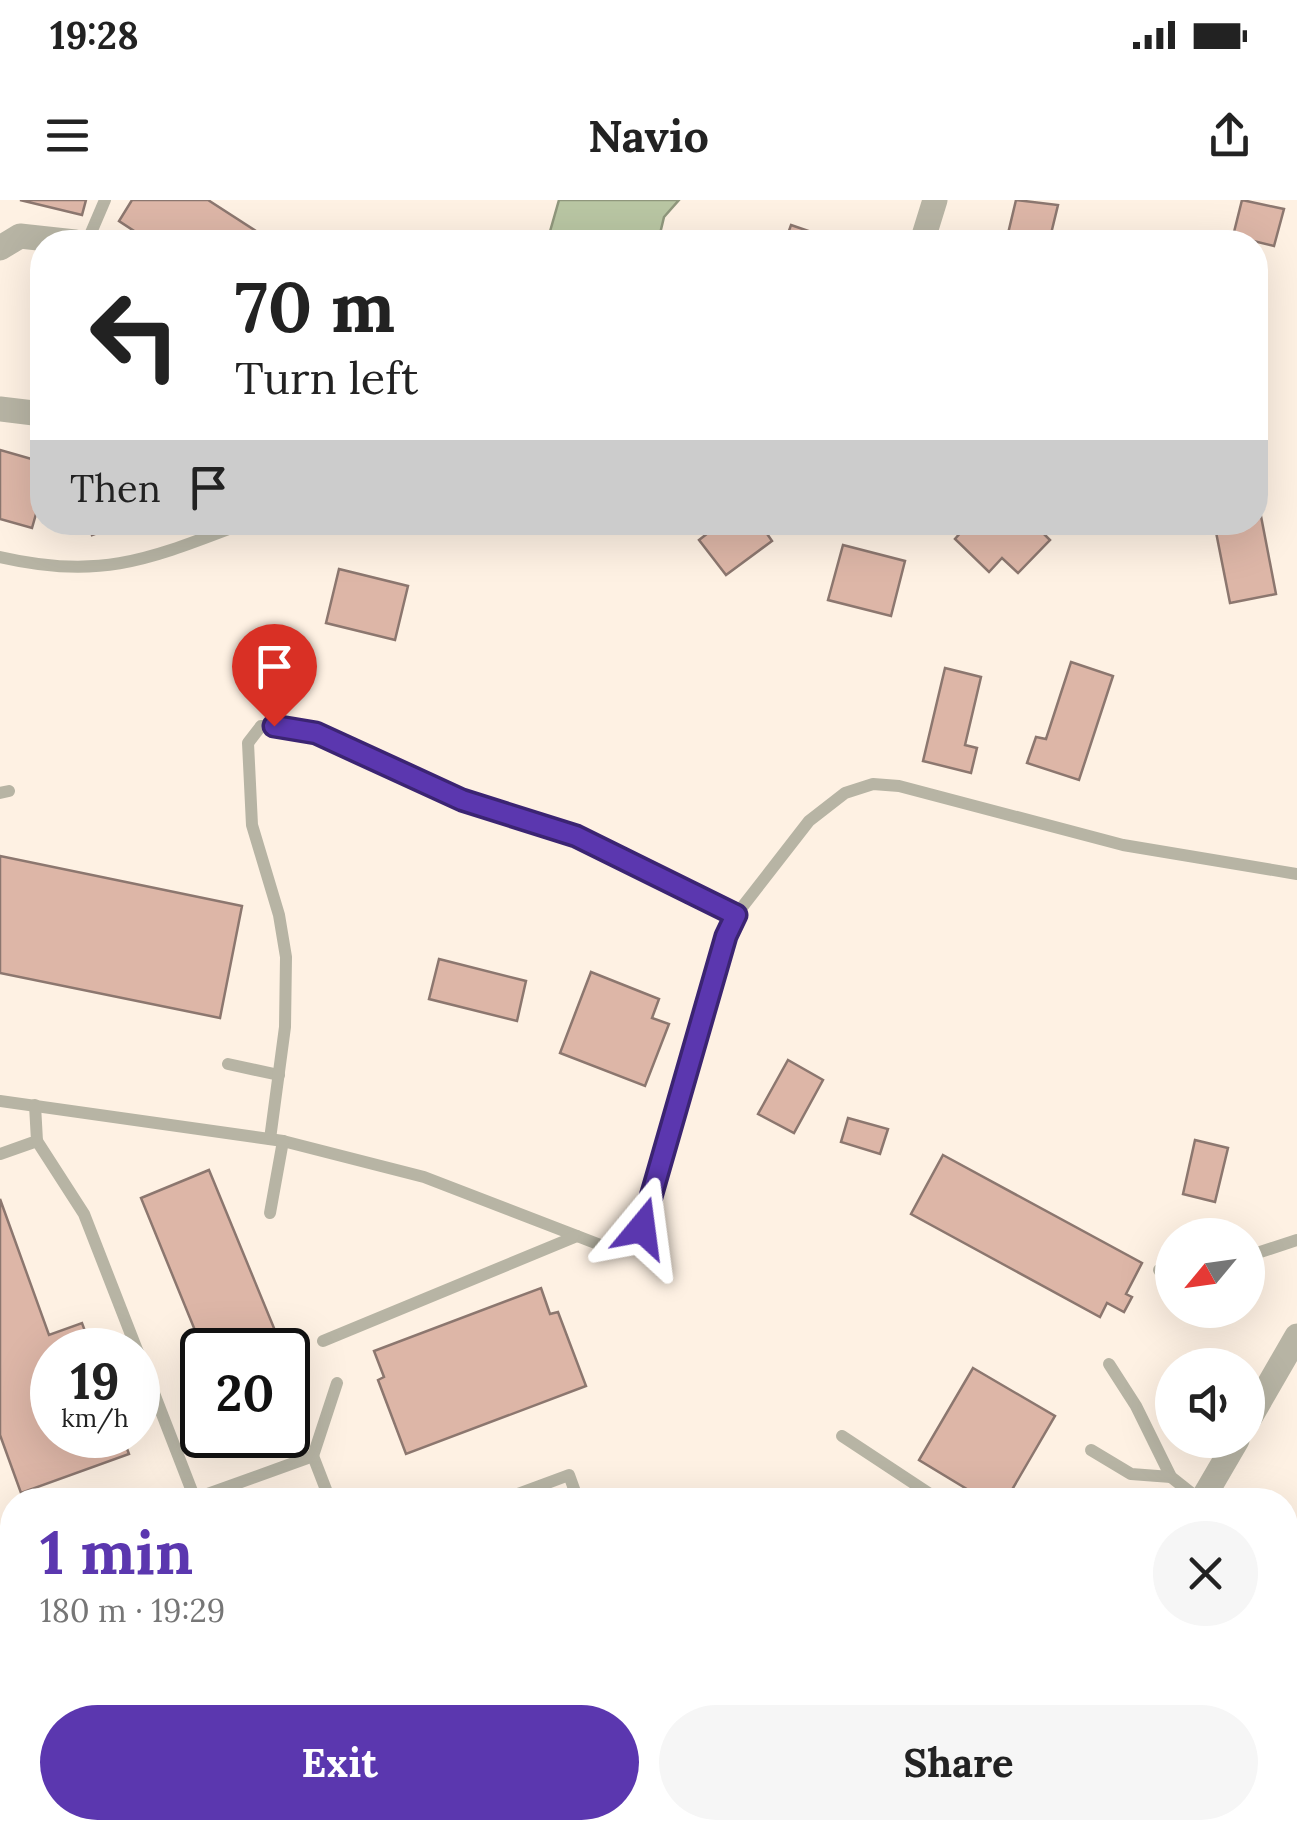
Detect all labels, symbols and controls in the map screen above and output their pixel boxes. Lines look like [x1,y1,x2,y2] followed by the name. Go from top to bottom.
[50,11,139,59] text: 19:28
[588,107,709,164] text: Navio
[40,108,95,163] icon: menu
[1202,108,1257,163] icon: share
[235,262,395,351] text: 70 m
[70,270,200,400] icon: left
[235,349,418,406] text: Turn left
[181,460,236,515] icon: arrive
[70,464,161,512] text: Then
[232,624,317,727] pin
[247,639,302,694] icon: arrive
[590,1176,694,1280] position arrow
[1155,1218,1265,1328] north arrow
[1155,1218,1265,1458] map controls
[180,1328,310,1458] speed limit sign: 20
[1155,1348,1265,1458] button: sound
[70,1349,120,1413] text: 19
[61,1402,129,1434] text: km/h
[40,1514,193,1590] text: 1 min
[1153,1521,1258,1626] button: close
[40,1590,225,1631] text: 180 m · 19:29
[40,1705,639,1820] button: Exit
[659,1705,1258,1820] button: Share

